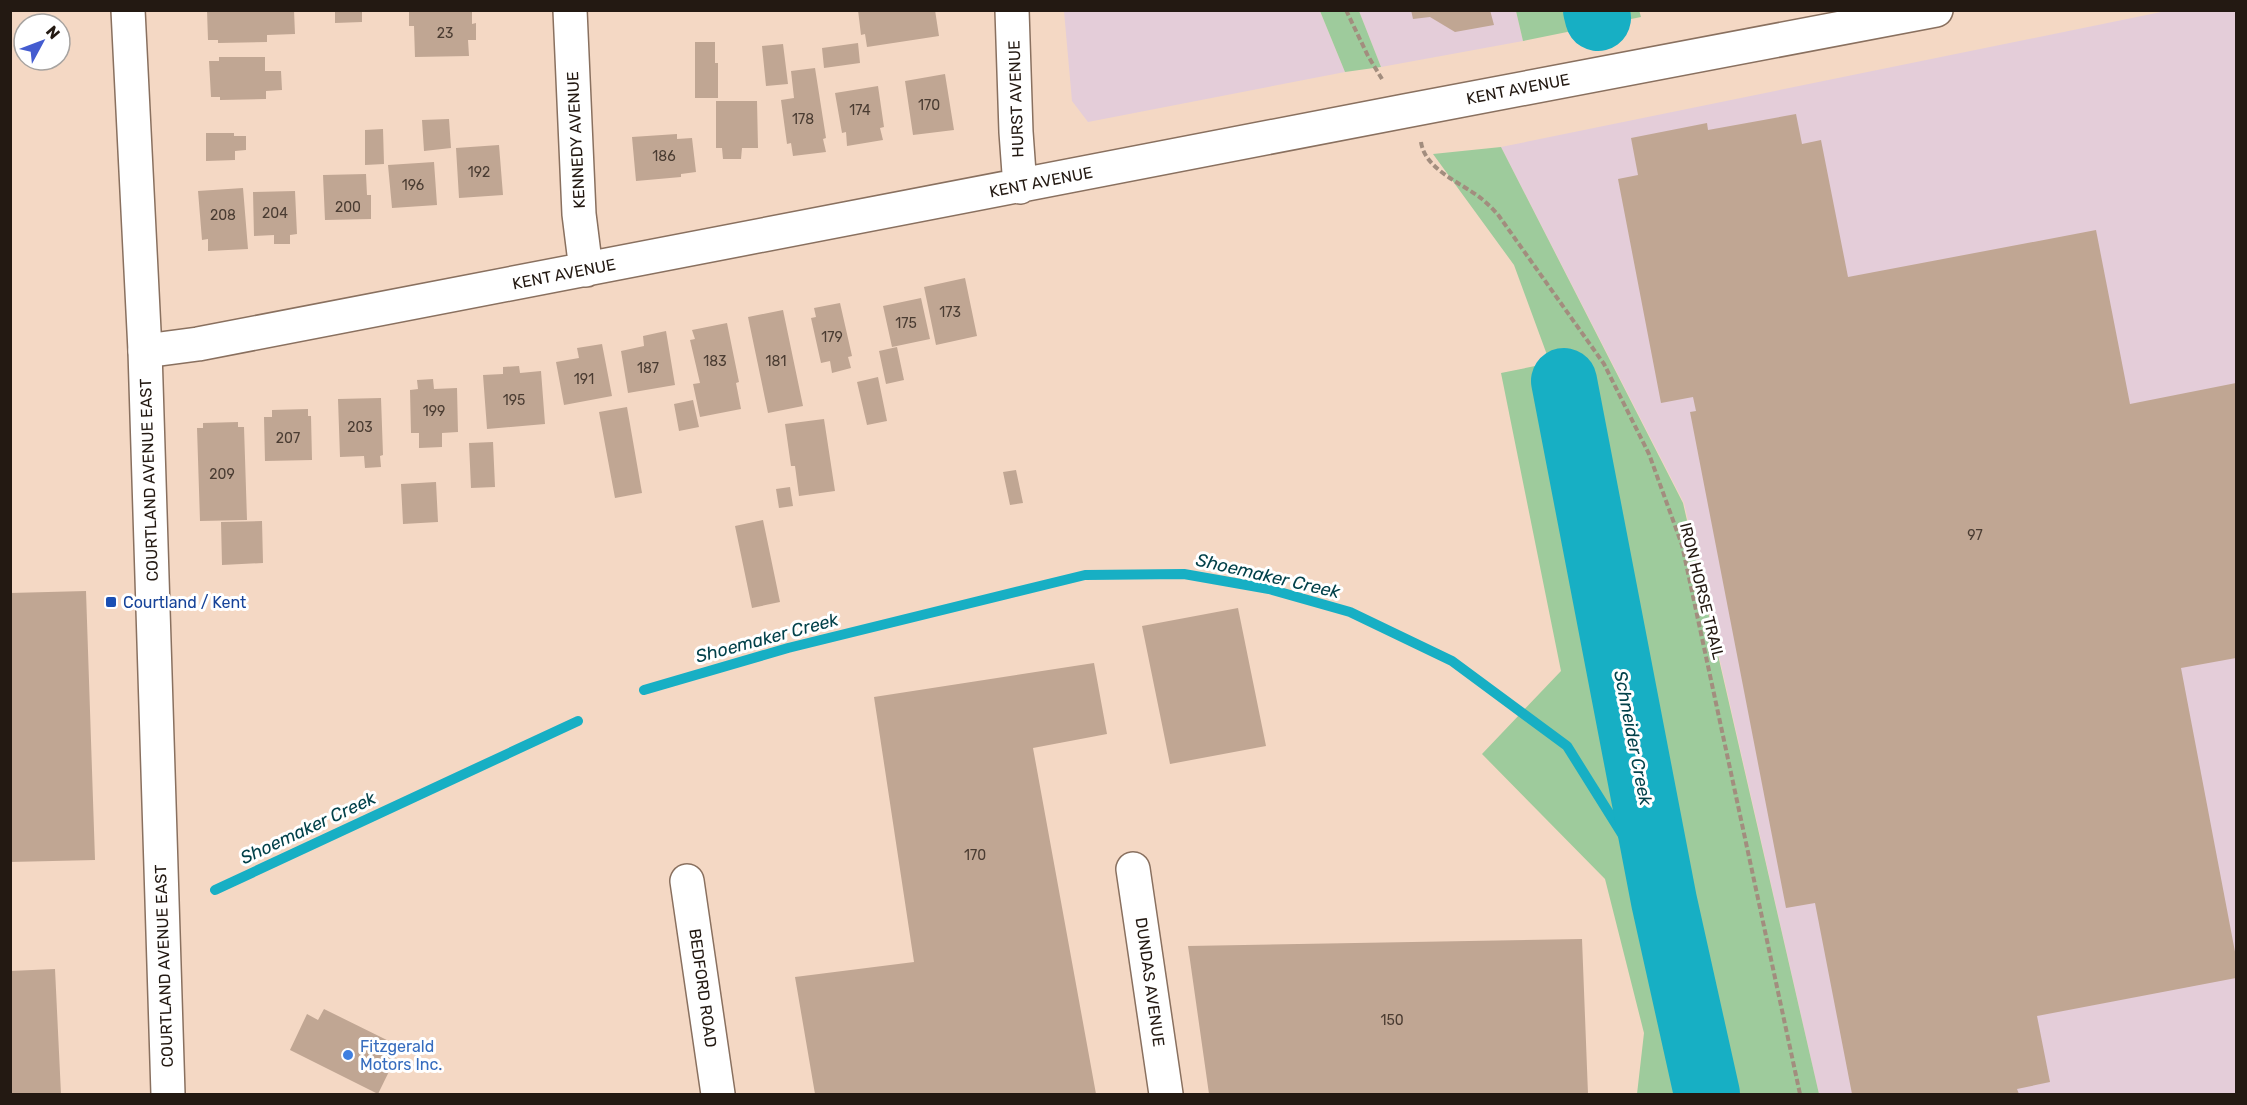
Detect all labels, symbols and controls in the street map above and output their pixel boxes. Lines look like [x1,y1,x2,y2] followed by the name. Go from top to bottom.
[12,12,72,72] north arrow
[42,22,64,43] text: N
[437,25,453,42] house number: 23
[1004,40,1028,158] street label: HURST AVENUE
[1465,70,1571,108] street label: KENT AVENUE
[563,71,589,209] street label: KENNEDY AVENUE
[918,97,940,114] house number: 170
[849,102,871,119] house number: 174
[792,111,814,128] house number: 178
[652,148,676,165] house number: 186
[988,163,1094,201] street label: KENT AVENUE
[468,164,490,181] house number: 192
[402,177,424,194] house number: 196
[335,199,361,216] house number: 200
[262,205,288,222] house number: 204
[210,207,236,224] house number: 208
[511,255,617,293] street label: KENT AVENUE
[939,304,961,321] house number: 173
[895,315,917,332] house number: 175
[821,329,843,346] house number: 179
[703,353,727,370] house number: 183
[766,353,786,370] house number: 181
[637,360,659,377] house number: 187
[574,371,594,388] house number: 191
[136,378,162,582] street label: COURTLAND AVENUE EAST
[503,392,525,409] house number: 195
[423,403,445,420] house number: 199
[347,419,373,436] house number: 203
[276,430,300,447] house number: 207
[209,466,235,483] house number: 209
[1676,521,1728,661] street label: IRON HORSE TRAIL
[1967,527,1983,544] house number: 97
[1194,549,1343,603] water label: Shoemaker Creek
[123,593,246,612] place label: Courtland / Kent
[104,595,118,609] marker: Courtland / Kent
[693,608,842,668] water label: Shoemaker Creek
[1609,669,1657,808] water label: Schneider Creek
[237,787,380,869] water label: Shoemaker Creek
[964,847,986,864] house number: 170
[151,864,177,1068] street label: COURTLAND AVENUE EAST
[1132,916,1168,1048] street label: DUNDAS AVENUE
[685,927,721,1049] street label: BEDFORD ROAD
[1380,1012,1404,1029] house number: 150
[360,1037,442,1074] place label: Fitzgerald Motors Inc.
[341,1048,355,1062] marker: Fitzgerald Motors Inc.

